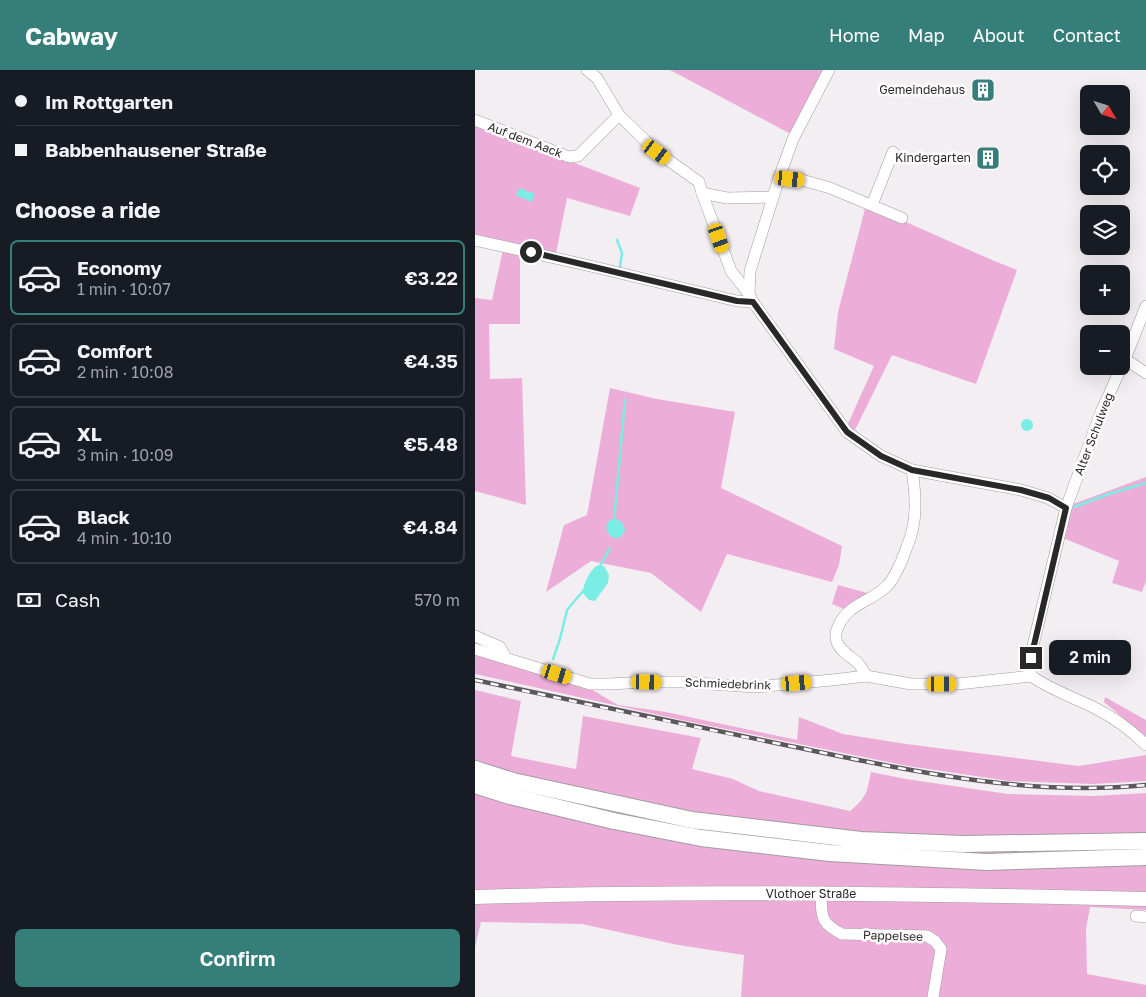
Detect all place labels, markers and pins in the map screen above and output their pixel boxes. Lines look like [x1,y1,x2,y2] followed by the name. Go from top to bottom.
[970,77,996,103] building icon: Gemeindehaus
[879,82,965,97] place label: Gemeindehaus
[975,145,1001,171] building icon: Kindergarten
[895,150,971,165] place label: Kindergarten

